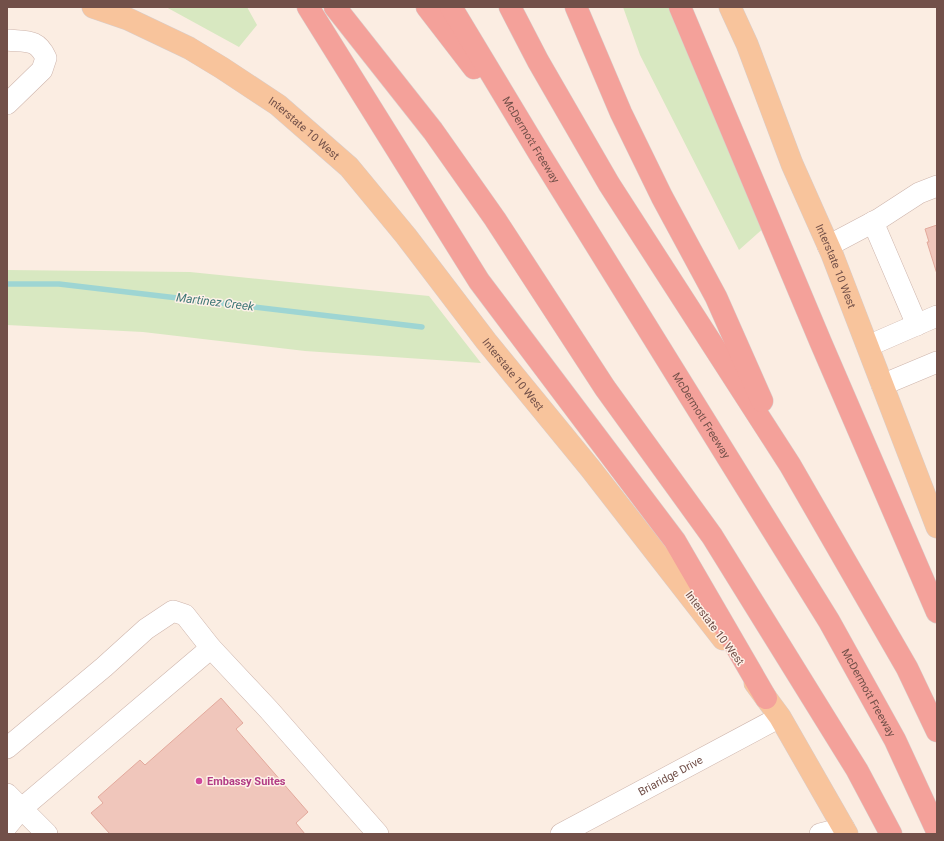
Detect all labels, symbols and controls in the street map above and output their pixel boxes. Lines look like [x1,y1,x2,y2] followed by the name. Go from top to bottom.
[266,94,342,163] street label: Interstate 10 West
[500,94,562,186] street label: McDermott Freeway
[813,222,858,310] street label: Interstate 10 West
[175,290,256,314] water label: Martinez Creek
[479,336,547,414] street label: Interstate 10 West
[670,370,733,462] street label: McDermott Freeway
[682,589,747,668] street label: Interstate 10 West
[839,647,898,740] street label: McDermott Freeway
[636,753,705,799] street label: Briaridge Drive
[207,775,286,788] place label: Embassy Suites
[194,776,204,786] marker: Embassy Suites

